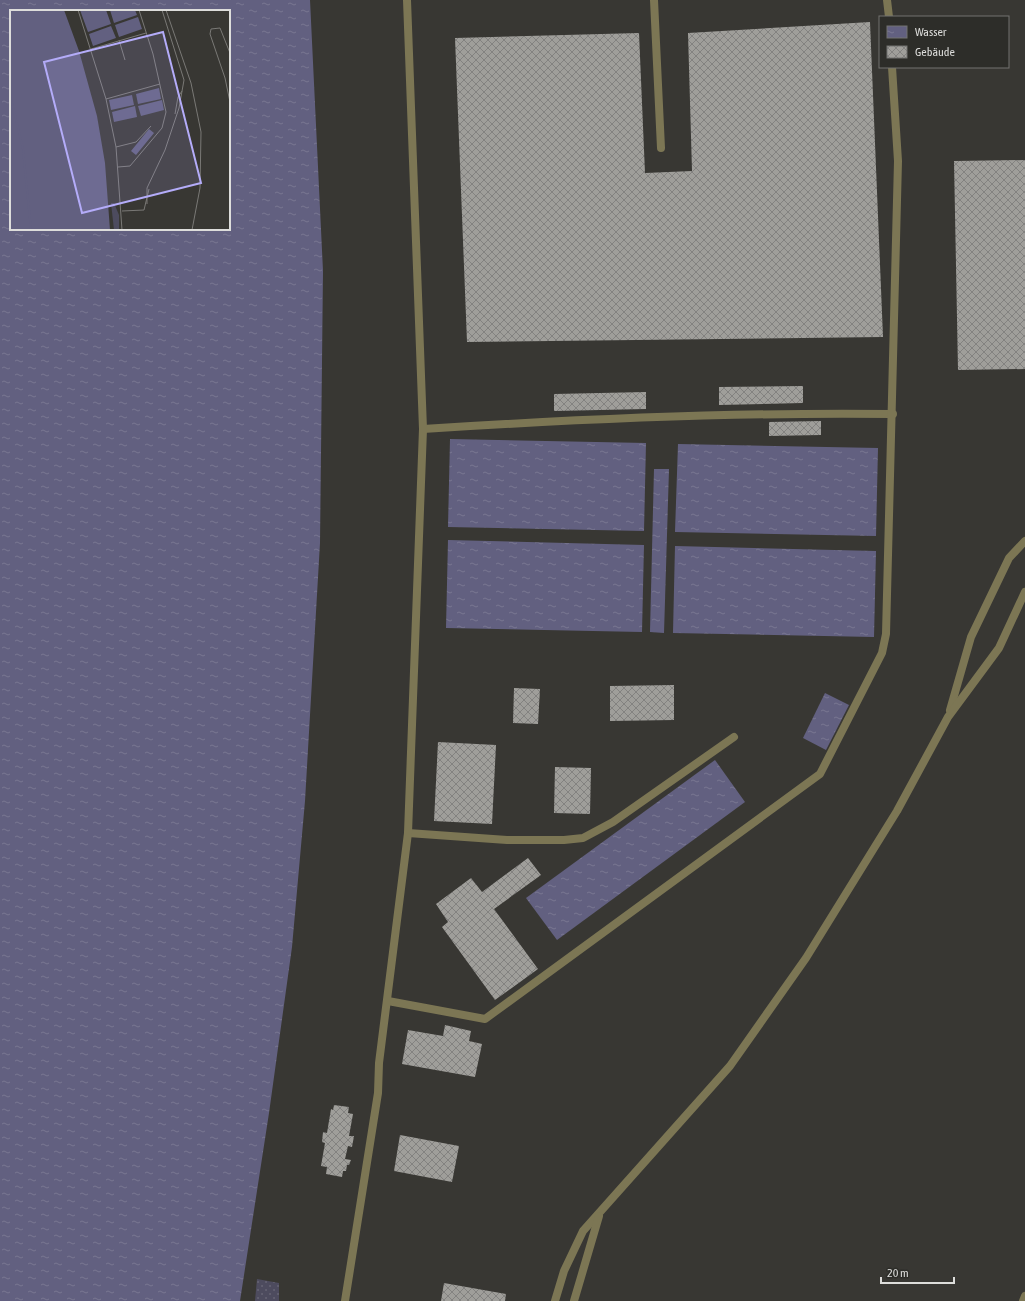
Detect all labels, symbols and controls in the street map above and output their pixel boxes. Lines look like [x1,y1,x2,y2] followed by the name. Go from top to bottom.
[10,10,230,230] inset map
[879,16,1009,68] legend
[915,25,947,39] text: Wasser
[915,45,955,59] text: Gebäude
[881,1259,954,1285] scale bar
[887,1266,909,1280] text: 20 m

